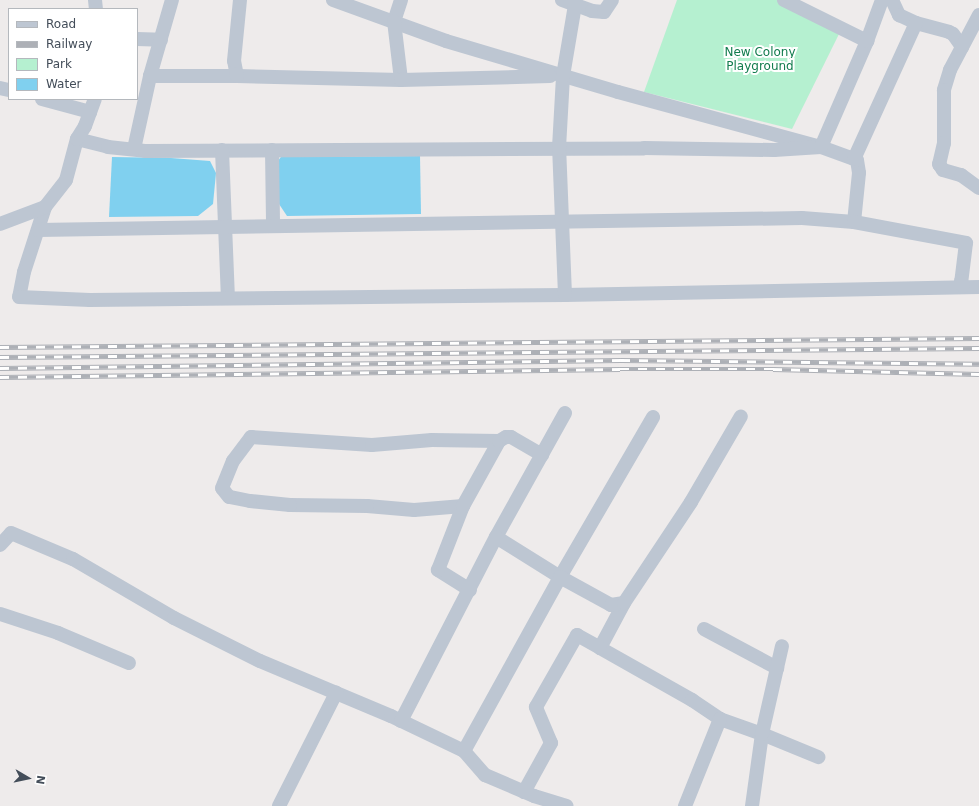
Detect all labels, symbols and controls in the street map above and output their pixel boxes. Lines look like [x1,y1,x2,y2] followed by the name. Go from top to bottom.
[8,8,138,100] legend
[46,17,76,31] text: Road
[46,37,92,51] text: Railway
[724,46,796,74] park label: New Colony Playground
[46,57,72,71] text: Park
[46,77,81,91] text: Water
[8,758,48,798] north arrow
[33,774,47,786] text: N

